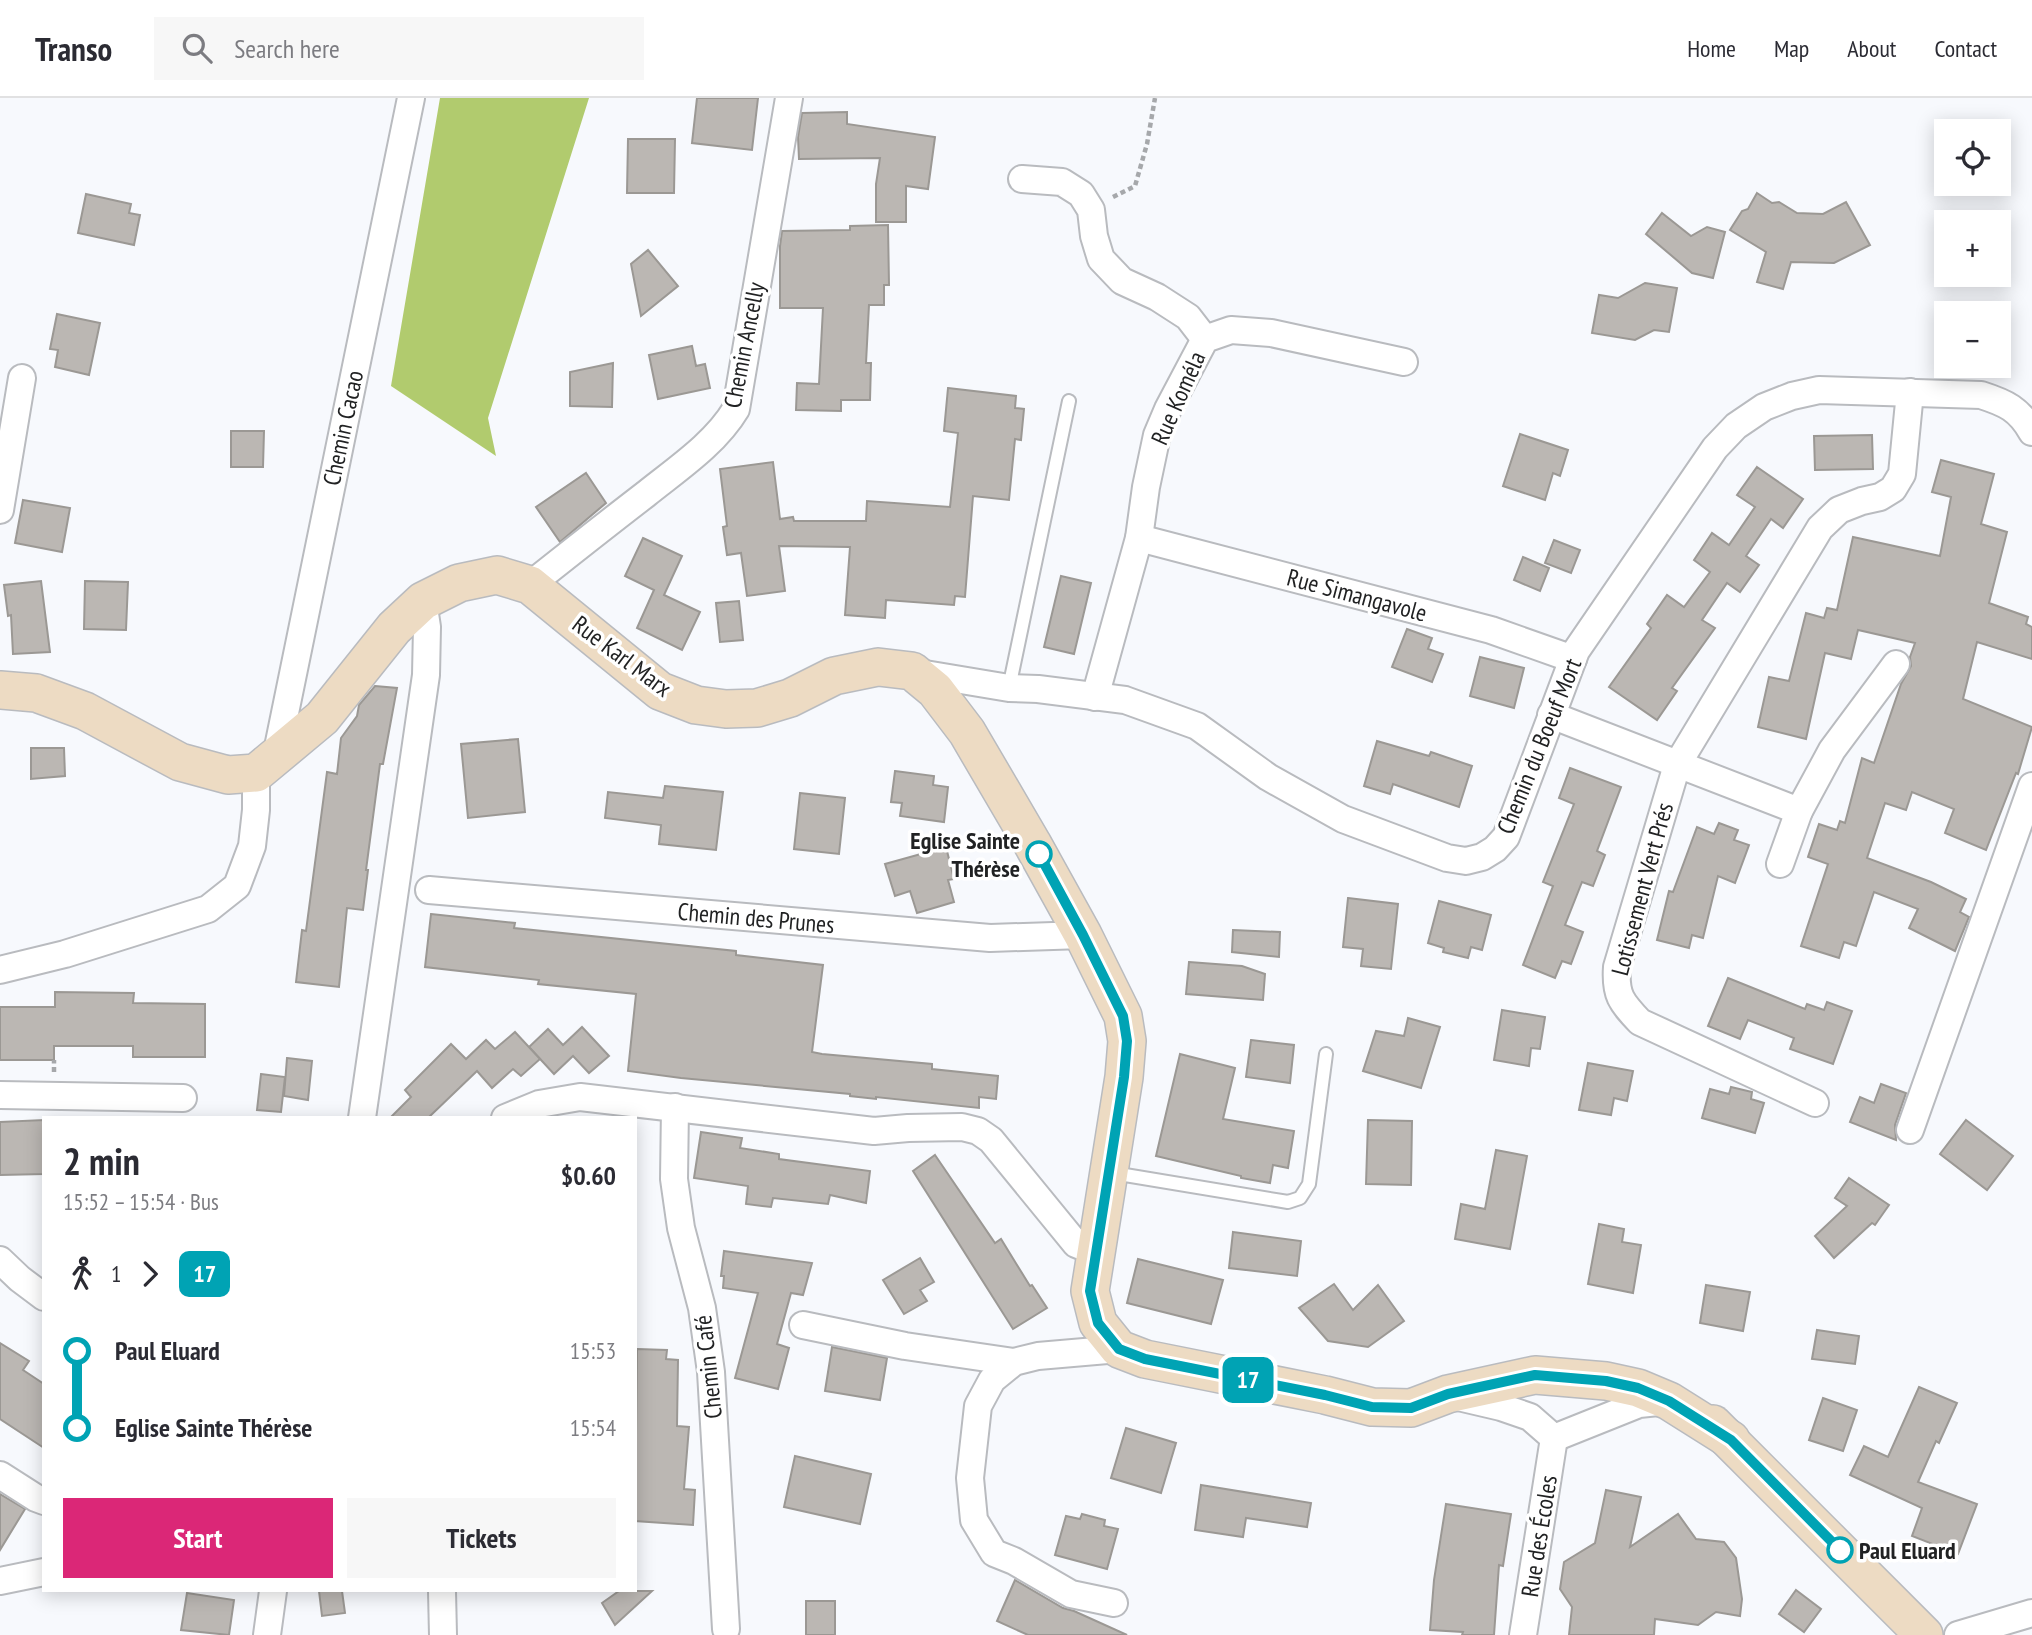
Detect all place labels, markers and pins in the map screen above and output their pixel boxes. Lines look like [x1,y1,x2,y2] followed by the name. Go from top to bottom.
[910,825,1020,884] place label: Eglise Sainte Thérèse
[1026,841,1052,867] marker: Eglise Sainte Thérèse
[1859,1535,1956,1566] place label: Paul Eluard
[1827,1537,1853,1563] marker: Paul Eluard

